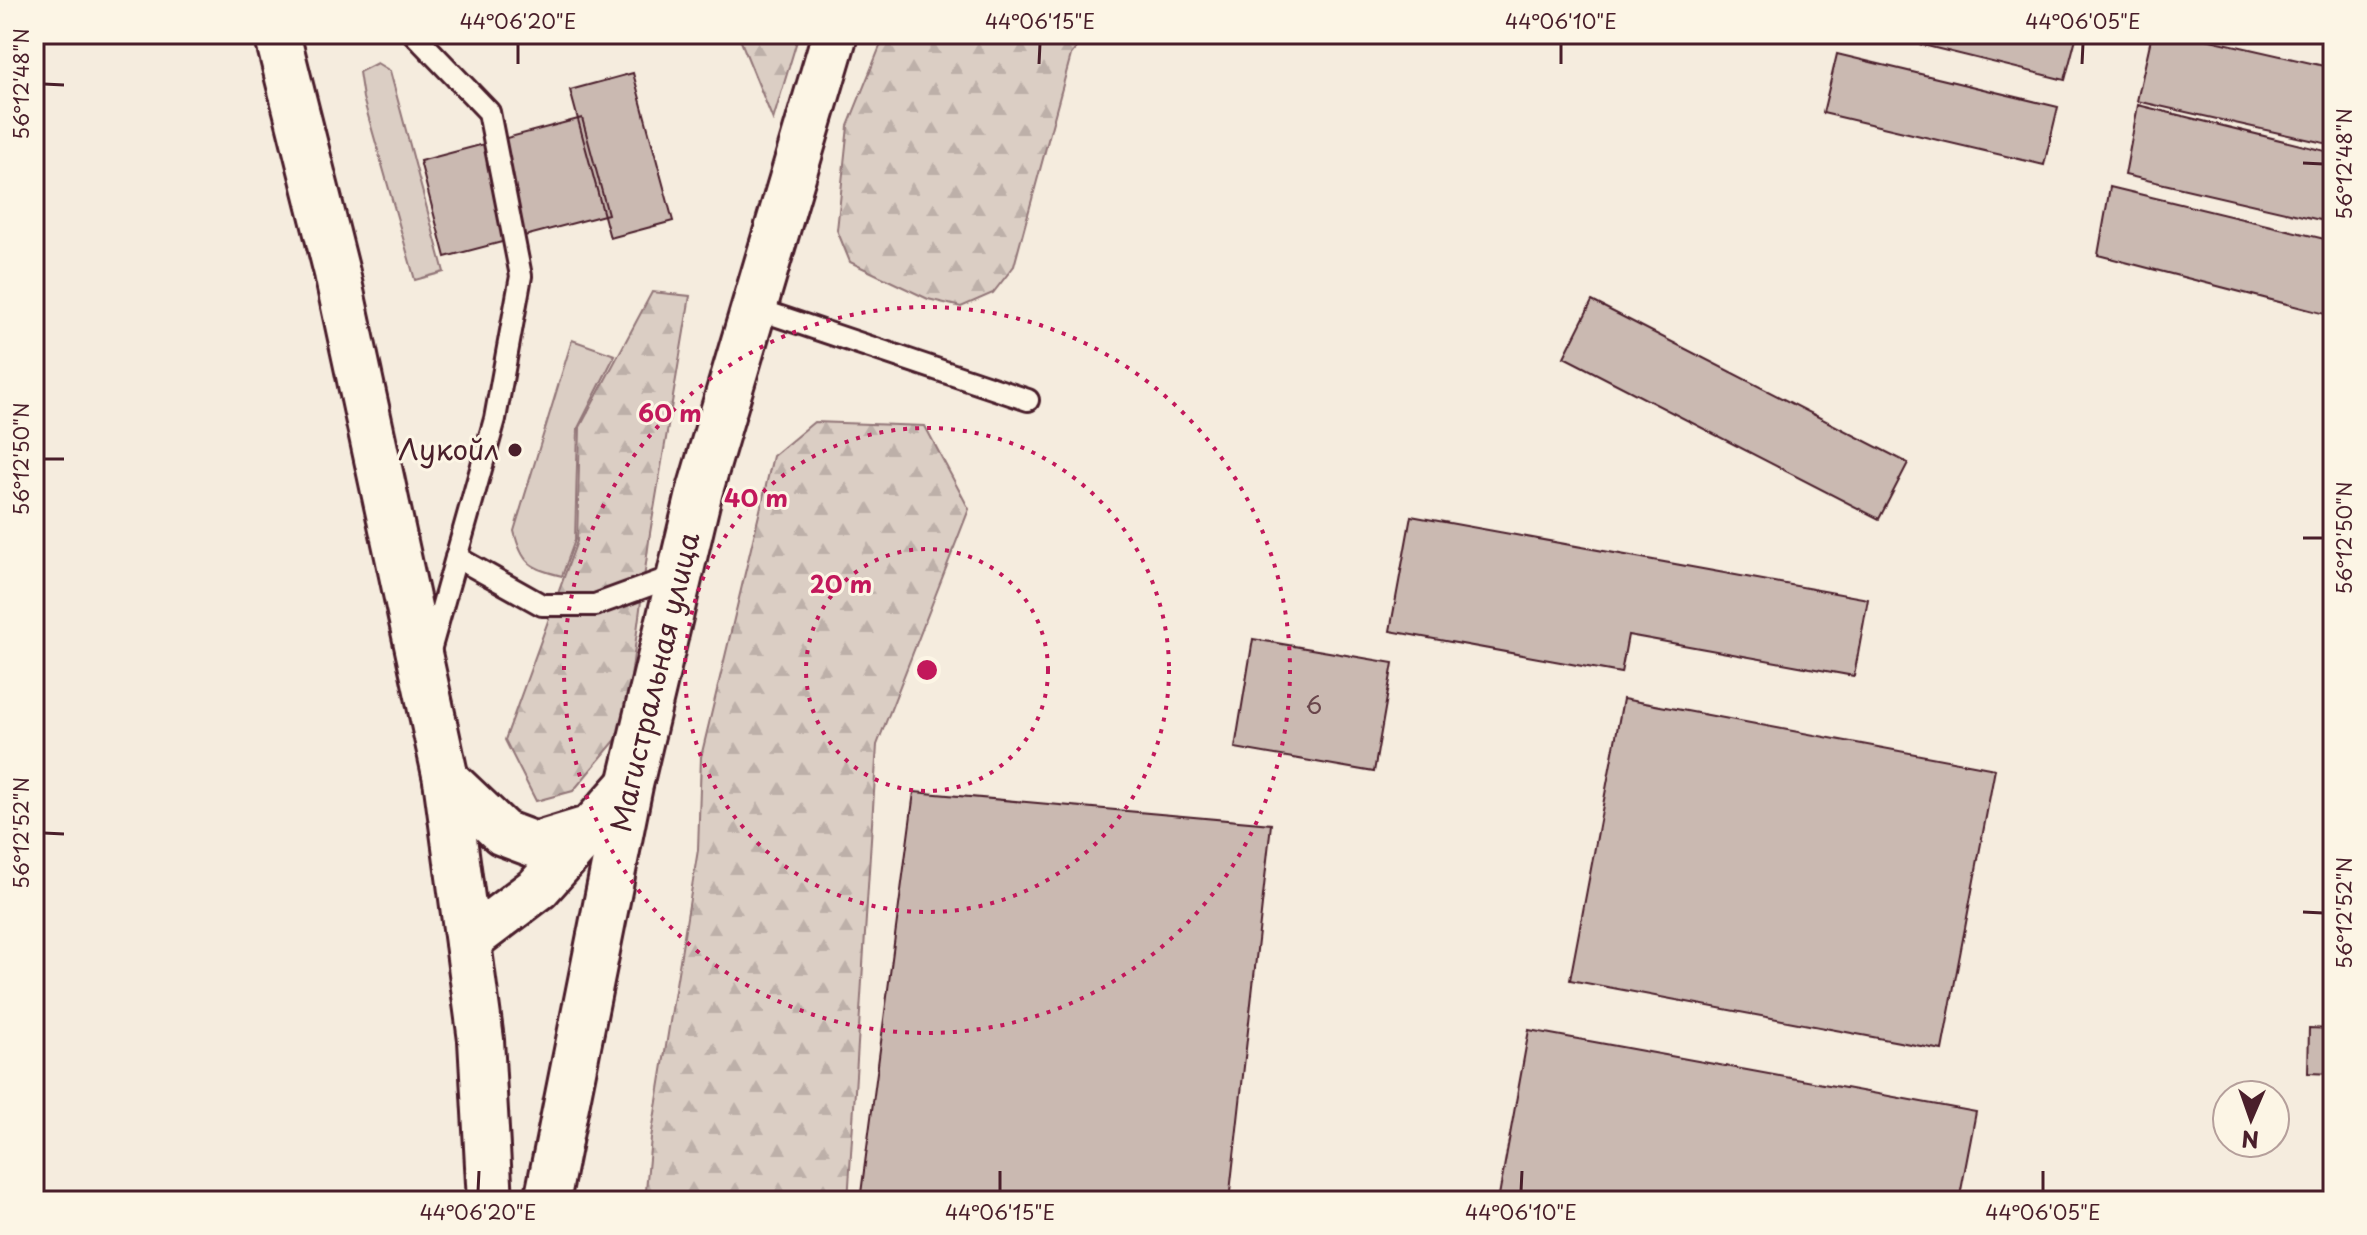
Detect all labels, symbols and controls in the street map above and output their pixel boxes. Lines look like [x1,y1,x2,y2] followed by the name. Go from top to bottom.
[460,6,576,36] text: 44°06'20"E
[985,6,1095,36] text: 44°06'15"E
[1505,6,1617,36] text: 44°06'10"E
[2025,6,2141,36] text: 44°06'05"E
[6,28,36,140] text: 56°12'48"N
[2329,108,2359,220] text: 56°12'48"N
[638,394,702,430] text: 60 m
[6,402,36,516] text: 56°12'50"N
[398,427,499,470] place label: Лукойл
[506,441,524,459] marker: Лукойл
[724,479,788,515] text: 40 m
[2329,481,2359,595] text: 56°12'50"N
[598,527,709,836] street label: Магистральная улица
[810,565,872,601] text: 20 m
[913,656,941,684] centre of rings
[1306,686,1322,722] house number: 6
[6,777,36,889] text: 56°12'52"N
[2329,857,2359,969] text: 56°12'52"N
[2211,1079,2291,1159] north arrow
[2241,1124,2260,1157] text: N
[420,1197,536,1227] text: 44°06'20"E
[945,1197,1055,1227] text: 44°06'15"E
[1465,1197,1577,1227] text: 44°06'10"E
[1985,1197,2101,1227] text: 44°06'05"E

